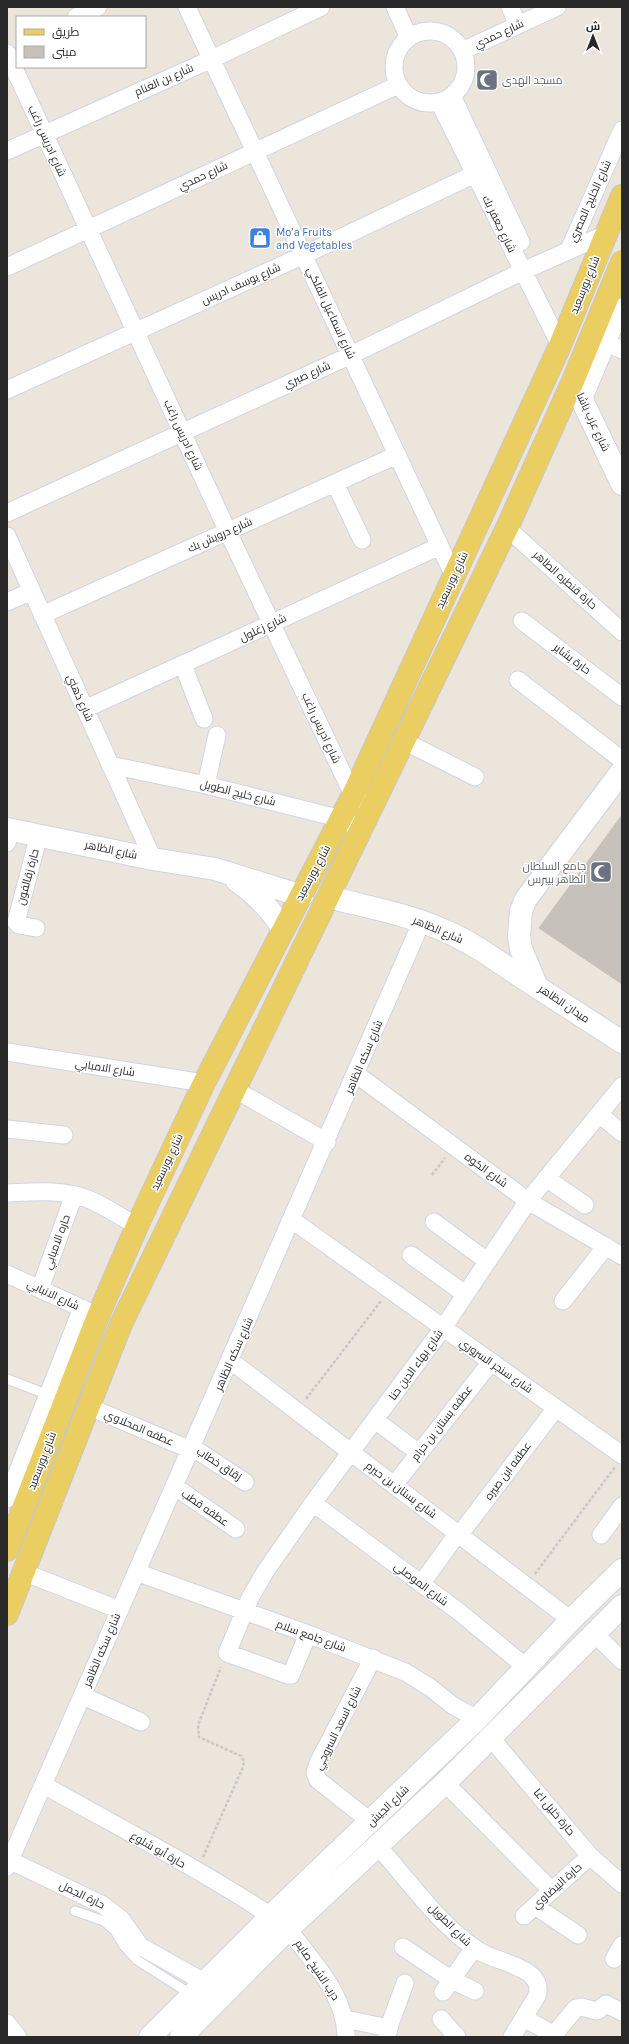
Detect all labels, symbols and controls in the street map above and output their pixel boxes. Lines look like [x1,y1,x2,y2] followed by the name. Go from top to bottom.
[16,16,146,68] legend
[573,16,613,56] north arrow
[472,17,527,53] street label: شارع حمدي
[586,20,600,33] text: ش
[52,25,80,39] text: طريق
[52,45,77,59] text: مبنى
[132,61,196,100] street label: شارع بن الغنام
[474,67,500,93] mosque icon: مسجد الهدى
[502,74,563,87] place label: مسجد الهدى
[25,103,69,179] street label: شارع ادريس راغب
[566,158,616,245] street label: شارع الخليج المصري
[176,159,231,195] street label: شارع حمدي
[479,193,518,255] street label: شارع جعفر بك
[247,225,273,251] shop icon: Mo’a Fruits and Vegetables
[276,226,353,252] place label: Mo’a Fruits and Vegetables
[567,254,603,316] street label: شارع بورسعيد
[199,261,283,308] street label: شارع يوسف ادريس
[302,265,358,362] street label: شارع اسماعيل الفلكي
[282,359,333,393] street label: شارع صبري
[573,390,612,454] street label: شارع عزب باشا
[160,398,205,473] street label: شارع ادريس راغب
[186,515,255,556] street label: شارع درويش بك
[530,547,600,612] street label: حارة قنطره الطاهر
[433,549,472,611] street label: شارع بورسعيد
[237,611,289,645] street label: شارع زغلول
[550,640,593,677] street label: حارة بشاير
[62,672,96,724] street label: شارع ذهني
[298,691,343,766] street label: شارع ادريس راغب
[199,777,277,810] street label: شارع خليج الطويل
[82,838,138,863] street label: شارع الظاهر
[293,843,334,904] street label: شارع بورسعيد
[14,847,42,907] street label: حارة زقالفون
[588,859,614,885] mosque icon: جامع السلطان الظاهر بيبرس
[522,860,586,886] place label: جامع السلطان الظاهر بيبرس
[410,913,465,947] street label: شارع الظاهر
[535,982,592,1026] street label: ميدان الظاهر
[342,1018,386,1097] street label: شارع سكه الظاهر
[74,1057,136,1081] street label: شارع الامبابي
[148,1131,187,1193] street label: شارع بورسعيد
[461,1150,510,1191] street label: شارع الكوه
[41,1213,75,1272] street label: حاره الامبابي
[24,1277,81,1315] street label: شارع الانبابي
[212,1315,257,1394] street label: شارع سكه الظاهر
[386,1327,447,1403] street label: شارع بهاء الدين حنا
[456,1336,535,1398] street label: شارع سنجر السروري
[409,1383,476,1464] street label: عطفه بستان بن حرام
[102,1408,176,1450] street label: عطفه المحلاوي
[25,1430,60,1492] street label: شارع بورسعيد
[482,1440,534,1502] street label: عطفه ابن صيره
[194,1445,244,1483] street label: زقاق خطاب
[362,1459,439,1522] street label: شارع بستان بن حيرم
[179,1487,231,1529] street label: عطفه قطب
[390,1559,451,1610] street label: شارع الموصلي
[80,1611,124,1690] street label: شارع سكه الظاهر
[274,1617,348,1656] street label: شارع جامع سلام
[312,1684,366,1773] street label: شارع اسعد السروجي
[364,1783,412,1830] street label: شارع الجيش
[531,1786,577,1838] street label: حارة خليل اغا
[128,1828,188,1872] street label: حارة أبو شلوع
[530,1860,586,1913] street label: حارة البيضاوي
[57,1878,107,1912] street label: حارة الجمل
[425,1901,474,1950] street label: شارع الطويل
[291,1937,342,2003] street label: درب الشيخ صايم

